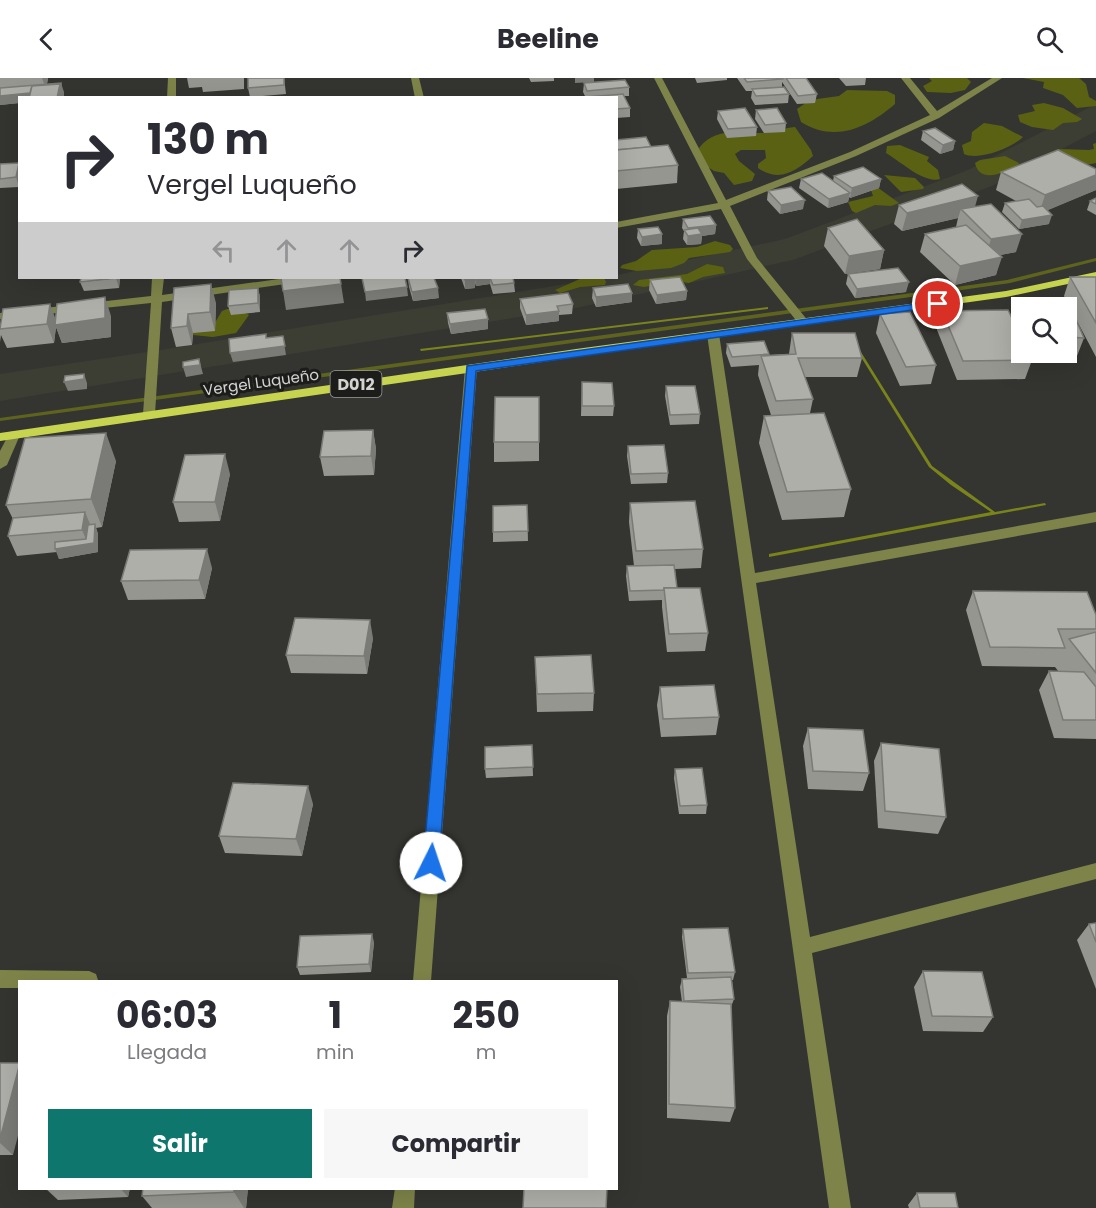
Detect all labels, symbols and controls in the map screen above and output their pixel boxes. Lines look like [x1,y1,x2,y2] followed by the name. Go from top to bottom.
[497,20,599,57] text: Beeline
[30,23,63,56] icon: back
[1033,23,1066,56] icon: search
[147,110,269,169] text: 130 m
[48,120,126,198] icon: right
[147,166,357,203] text: Vergel Luqueño
[207,234,240,267] icon: left
[270,234,303,267] icon: ahead
[333,234,366,267] icon: ahead
[396,234,429,267] icon: right
[912,278,963,329] pin
[921,287,954,320] icon: arrive
[1011,297,1077,363] map controls
[1011,297,1077,363] button: search
[202,363,320,401] street label: Vergel Luqueño
[330,371,382,397] road number: D012
[399,831,463,895] position arrow
[116,990,218,1041] text: 06:03
[328,990,342,1041] text: 1
[452,990,520,1041] text: 250
[127,1038,207,1066] text: Llegada
[316,1038,354,1066] text: min
[476,1038,496,1066] text: m
[48,1109,312,1178] button: Salir
[324,1109,588,1178] button: Compartir

